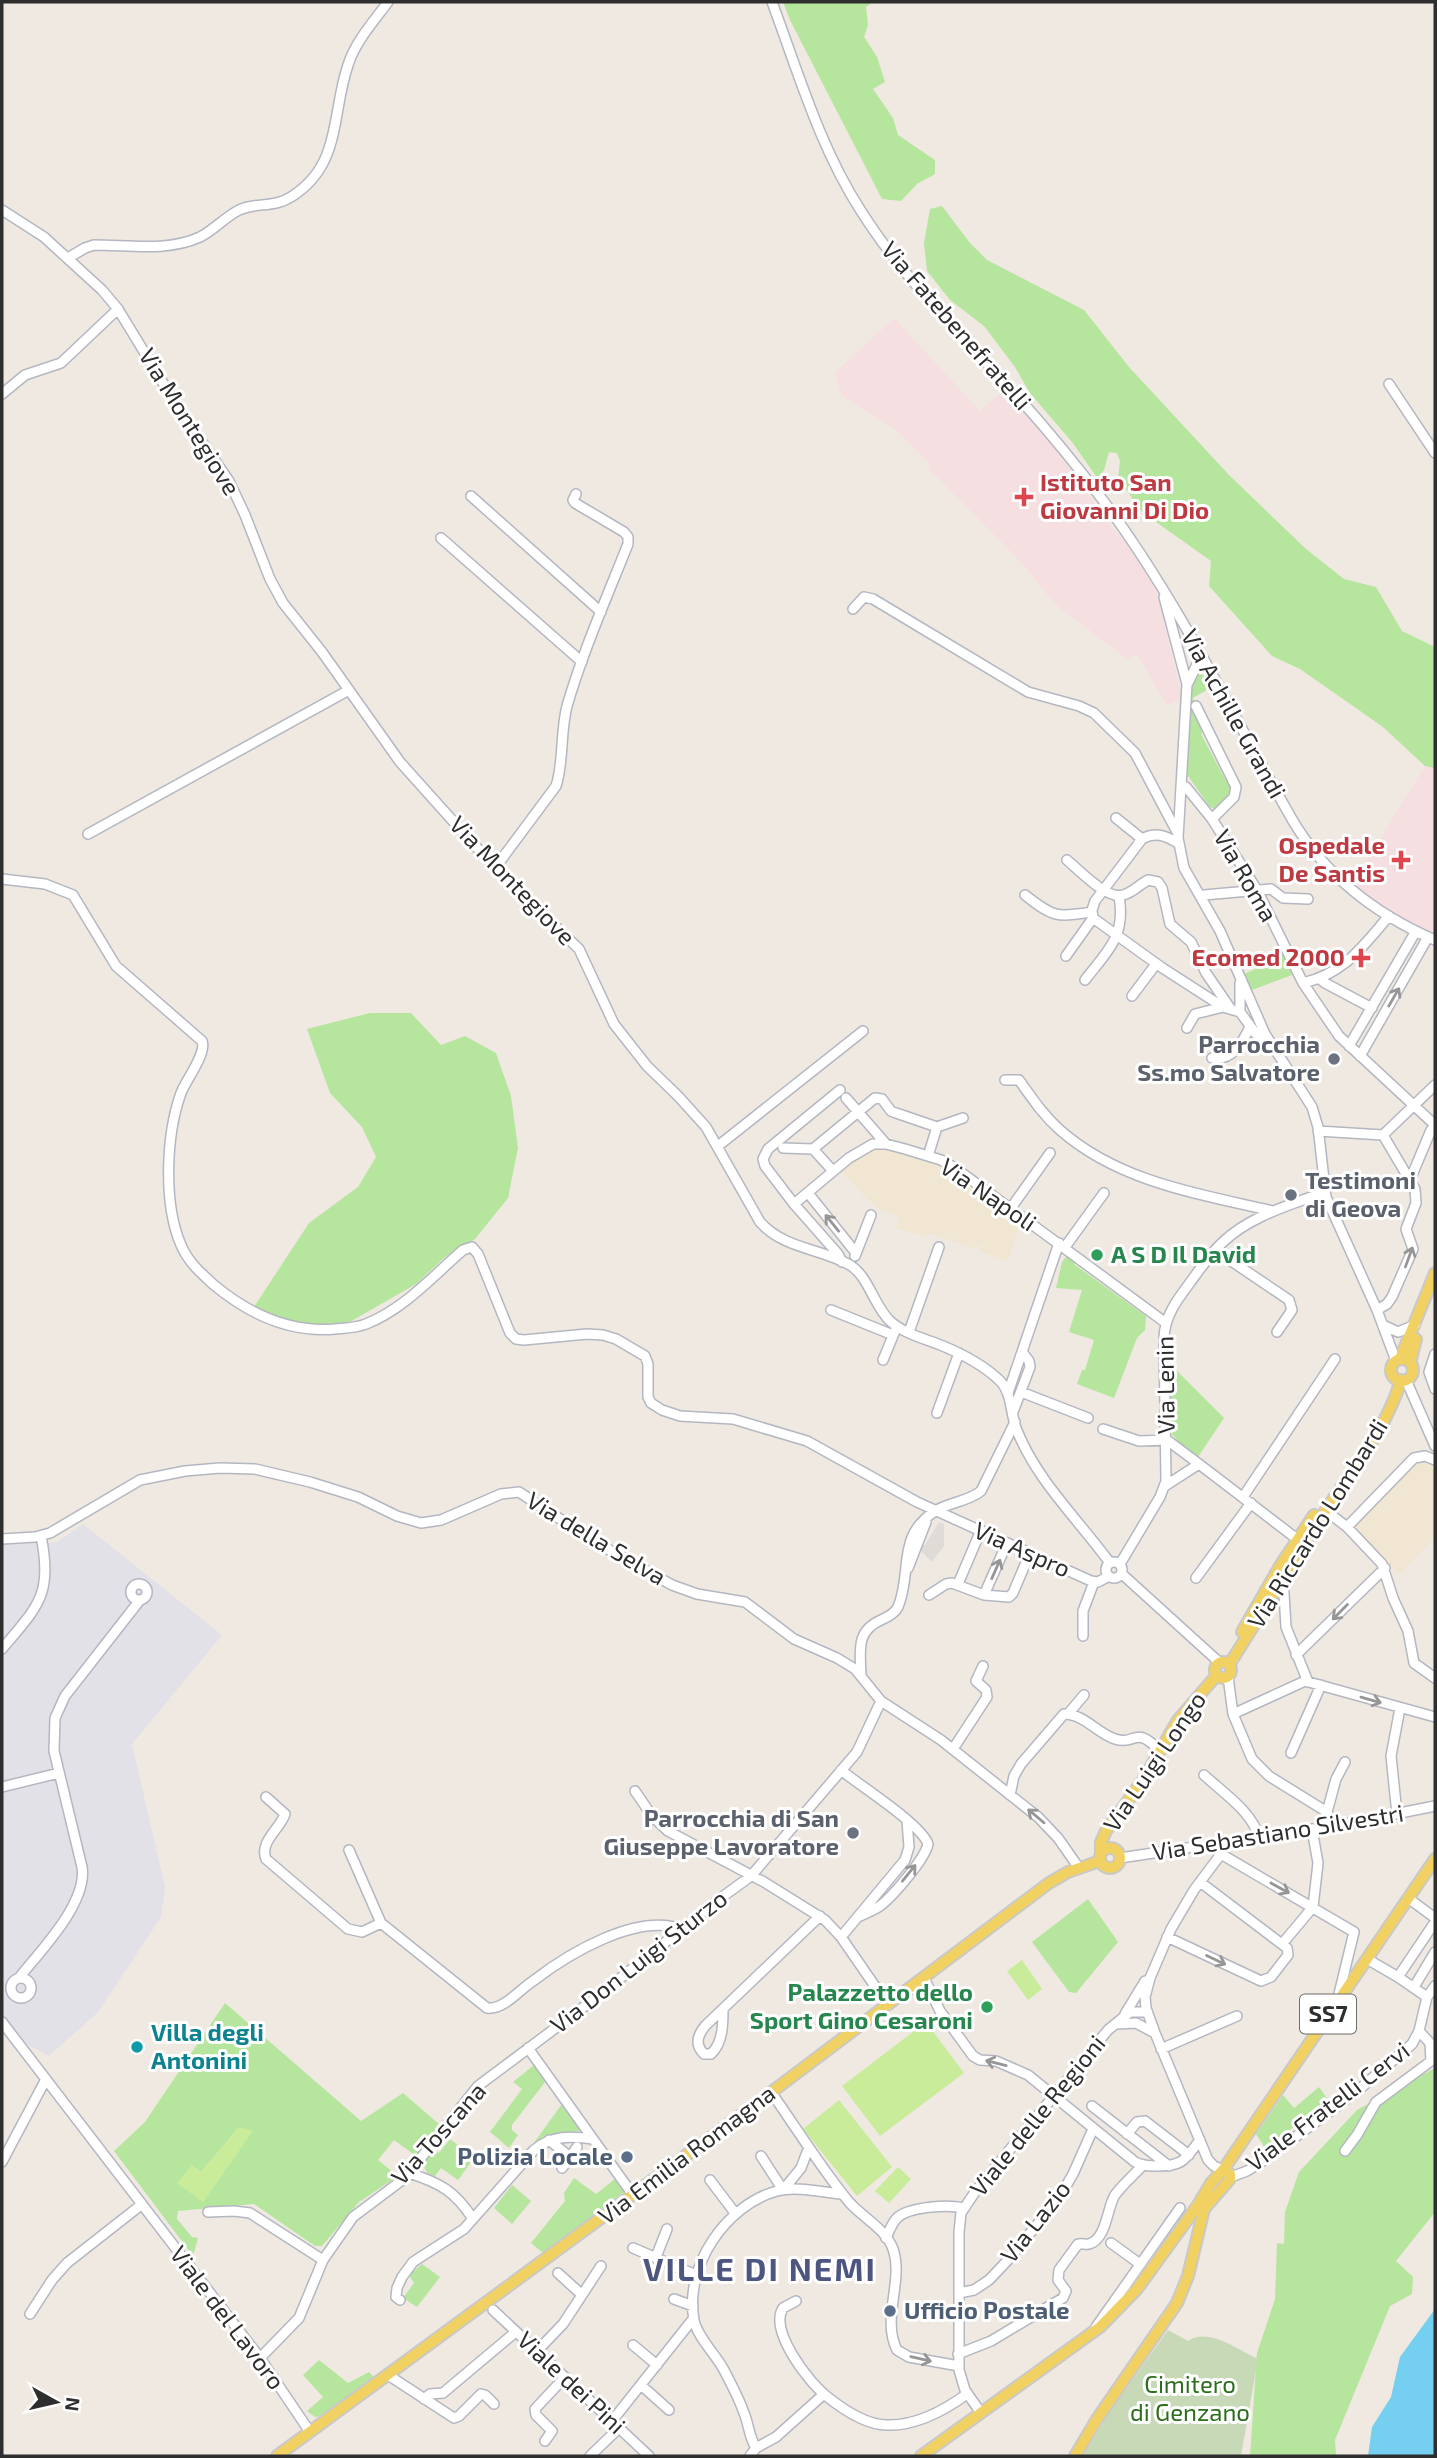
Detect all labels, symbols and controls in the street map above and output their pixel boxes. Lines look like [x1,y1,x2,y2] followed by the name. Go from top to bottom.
[876,235,1038,415] street label: Via Fatebenefratelli
[133,342,247,500] street label: Via Montegiove
[1040,467,1209,524] place label: Istituto San Giovanni Di Dio
[1014,487,1034,507] marker: Istituto San Giovanni Di Dio
[1176,624,1293,803] street label: Via Achille Grandi
[444,809,582,950] street label: Via Montegiove
[1208,824,1284,927] street label: Via Roma
[1278,830,1385,887] place label: Ospedale De Santis
[1391,850,1411,870] marker: Ospedale De Santis
[1191,942,1345,971] place label: Ecomed 2000
[1351,948,1371,968] marker: Ecomed 2000
[1387,988,1401,1008] one-way arrow
[1137,1029,1320,1086] place label: Parrocchia Ss.mo Salvatore
[1326,1051,1342,1067] marker: Parrocchia Ss.mo Salvatore
[935,1151,1042,1236] street label: Via Napoli
[1305,1165,1416,1222] place label: Testimoni di Geova
[1283,1187,1299,1203] marker: Testimoni di Geova
[825,1214,840,1232] one-way arrow
[1111,1239,1256,1268] place label: A S D Il David
[1404,1246,1416,1268] one-way arrow
[1089,1247,1105,1263] marker: A S D Il David
[1149,1336,1180,1434] street label: Via Lenin
[1240,1413,1393,1633] street label: Via Riccardo Lombardi
[522,1485,672,1591] street label: Via della Selva
[970,1515,1075,1583] street label: Via Aspro
[990,1559,1003,1580] one-way arrow
[1332,1603,1349,1620] one-way arrow
[1096,1686,1211,1837] street label: Via Luigi Longo
[1360,1694,1382,1707] one-way arrow
[1150,1797,1406,1866] street label: Via Sebastiano Silvestri
[603,1803,839,1860] place label: Parrocchia di San Giuseppe Lavoratore
[1027,1808,1045,1824] one-way arrow
[845,1825,861,1841] marker: Parrocchia di San Giuseppe Lavoratore
[901,1864,917,1882] one-way arrow
[1269,1882,1290,1895] one-way arrow
[544,1883,732,2039] street label: Via Don Luigi Sturzo
[1205,1954,1226,1967] one-way arrow
[750,1977,973,2034] place label: Palazzetto dello Sport Gino Cesaroni
[1300,1994,1356,2034] road number: SS7
[979,1999,995,2015] marker: Palazzetto dello Sport Gino Cesaroni
[151,2017,264,2074] place label: Villa degli Antonini
[963,2029,1111,2201] street label: Viale delle Regioni
[1240,2035,1414,2177] street label: Viale Fratelli Cervi
[129,2039,145,2055] marker: Villa degli Antonini
[985,2055,1007,2068] one-way arrow
[384,2076,491,2190] street label: Via Toscana
[592,2078,780,2230] street label: Via Emilia Romagna
[457,2141,613,2170] place label: Polizia Locale
[619,2149,635,2165] marker: Polizia Locale
[994,2174,1076,2268] street label: Via Lazio
[165,2240,292,2395] street label: Viale del Lavoro
[643,2249,877,2287] district label: VILLE DI NEMI
[904,2295,1070,2324] place label: Ufficio Postale
[882,2303,898,2319] marker: Ufficio Postale
[512,2325,632,2439] street label: Viale dei Pini
[909,2353,932,2367] one-way arrow
[21,2367,91,2437] north arrow
[1130,2369,1250,2426] park label: Cimitero di Genzano
[61,2396,86,2413] text: N

